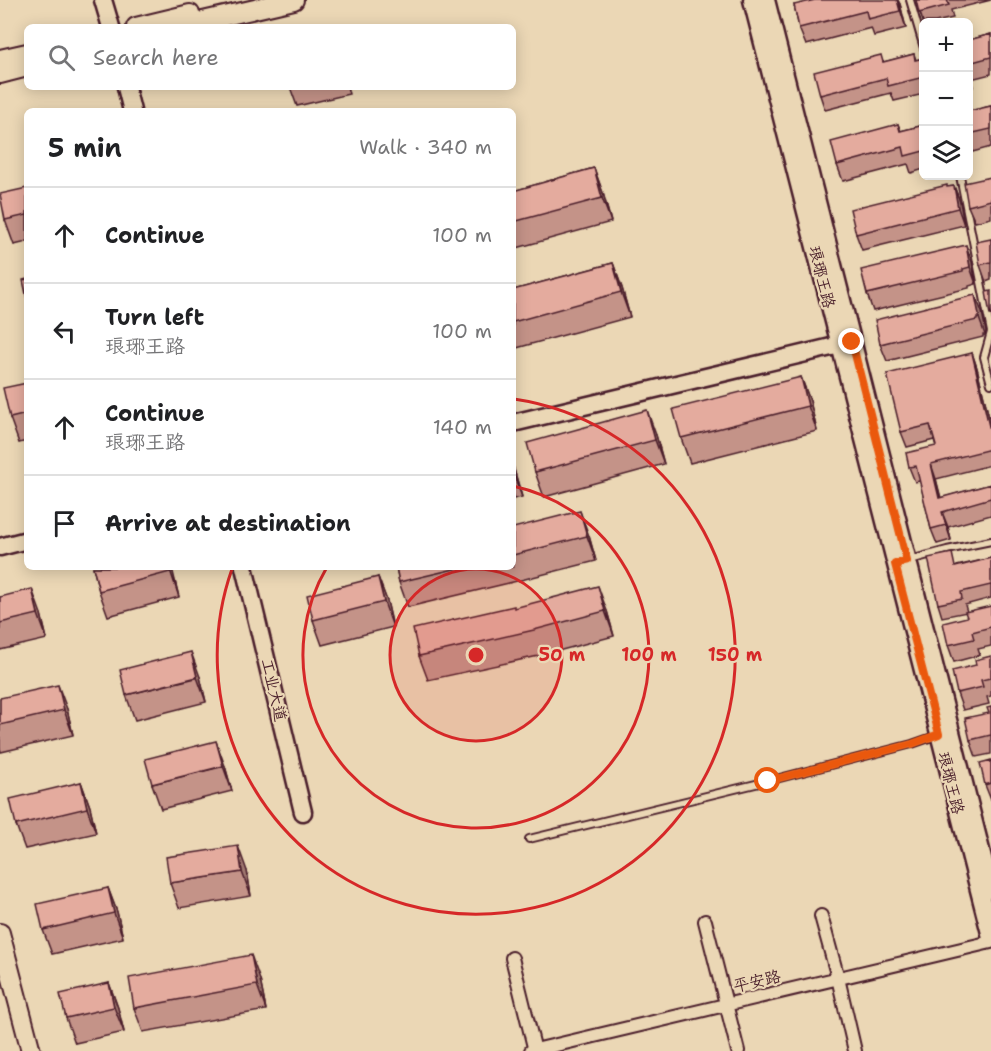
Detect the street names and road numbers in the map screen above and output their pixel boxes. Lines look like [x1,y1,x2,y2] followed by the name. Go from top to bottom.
[804,243,840,311] street label: 琅琊王路
[257,656,291,724] street label: 工业大道
[933,749,969,817] street label: 琅琊王路
[731,965,783,997] street label: 平安路

